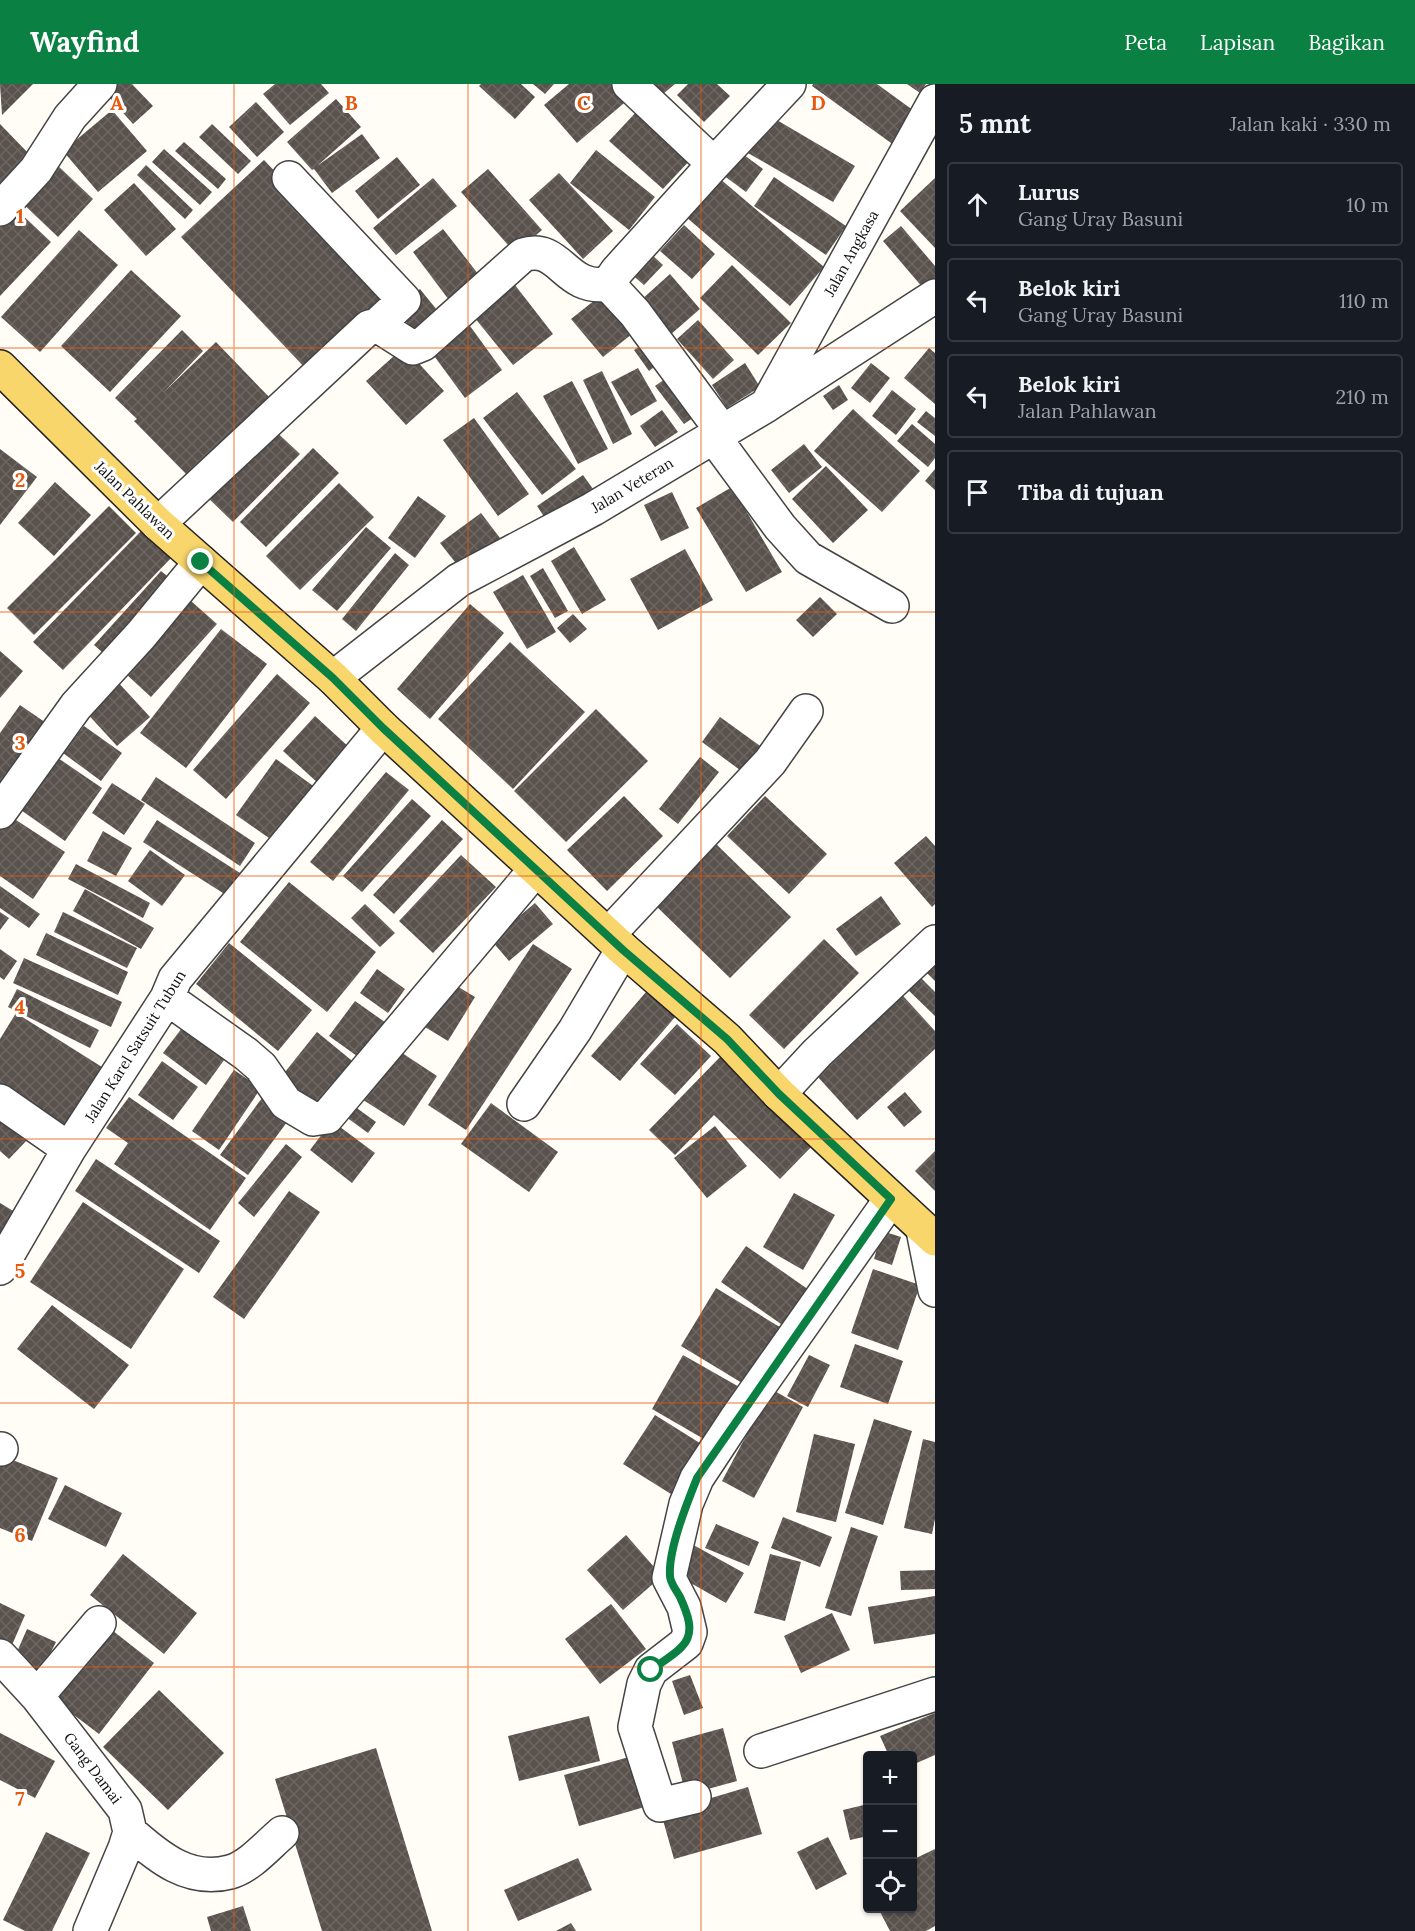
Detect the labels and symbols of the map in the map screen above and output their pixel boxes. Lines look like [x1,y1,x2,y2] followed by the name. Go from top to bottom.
[110,90,124,115] text: A
[344,90,358,115] text: B
[577,90,591,115] text: C
[810,90,826,115] text: D
[16,203,24,228] text: 1
[819,206,883,300] street label: Jalan Angkasa
[587,453,676,517] street label: Jalan Veteran
[90,456,179,543] street label: Jalan Pahlawan
[15,467,25,492] text: 2
[187,548,213,574] route end
[14,730,26,755] text: 3
[80,966,190,1126] street label: Jalan Karel Satsuit Tubun
[15,994,26,1019] text: 4
[15,1258,26,1283] text: 5
[14,1522,26,1547] text: 6
[637,1656,663,1682] route start
[60,1728,126,1808] street label: Gang Damai
[15,1786,25,1811] text: 7

